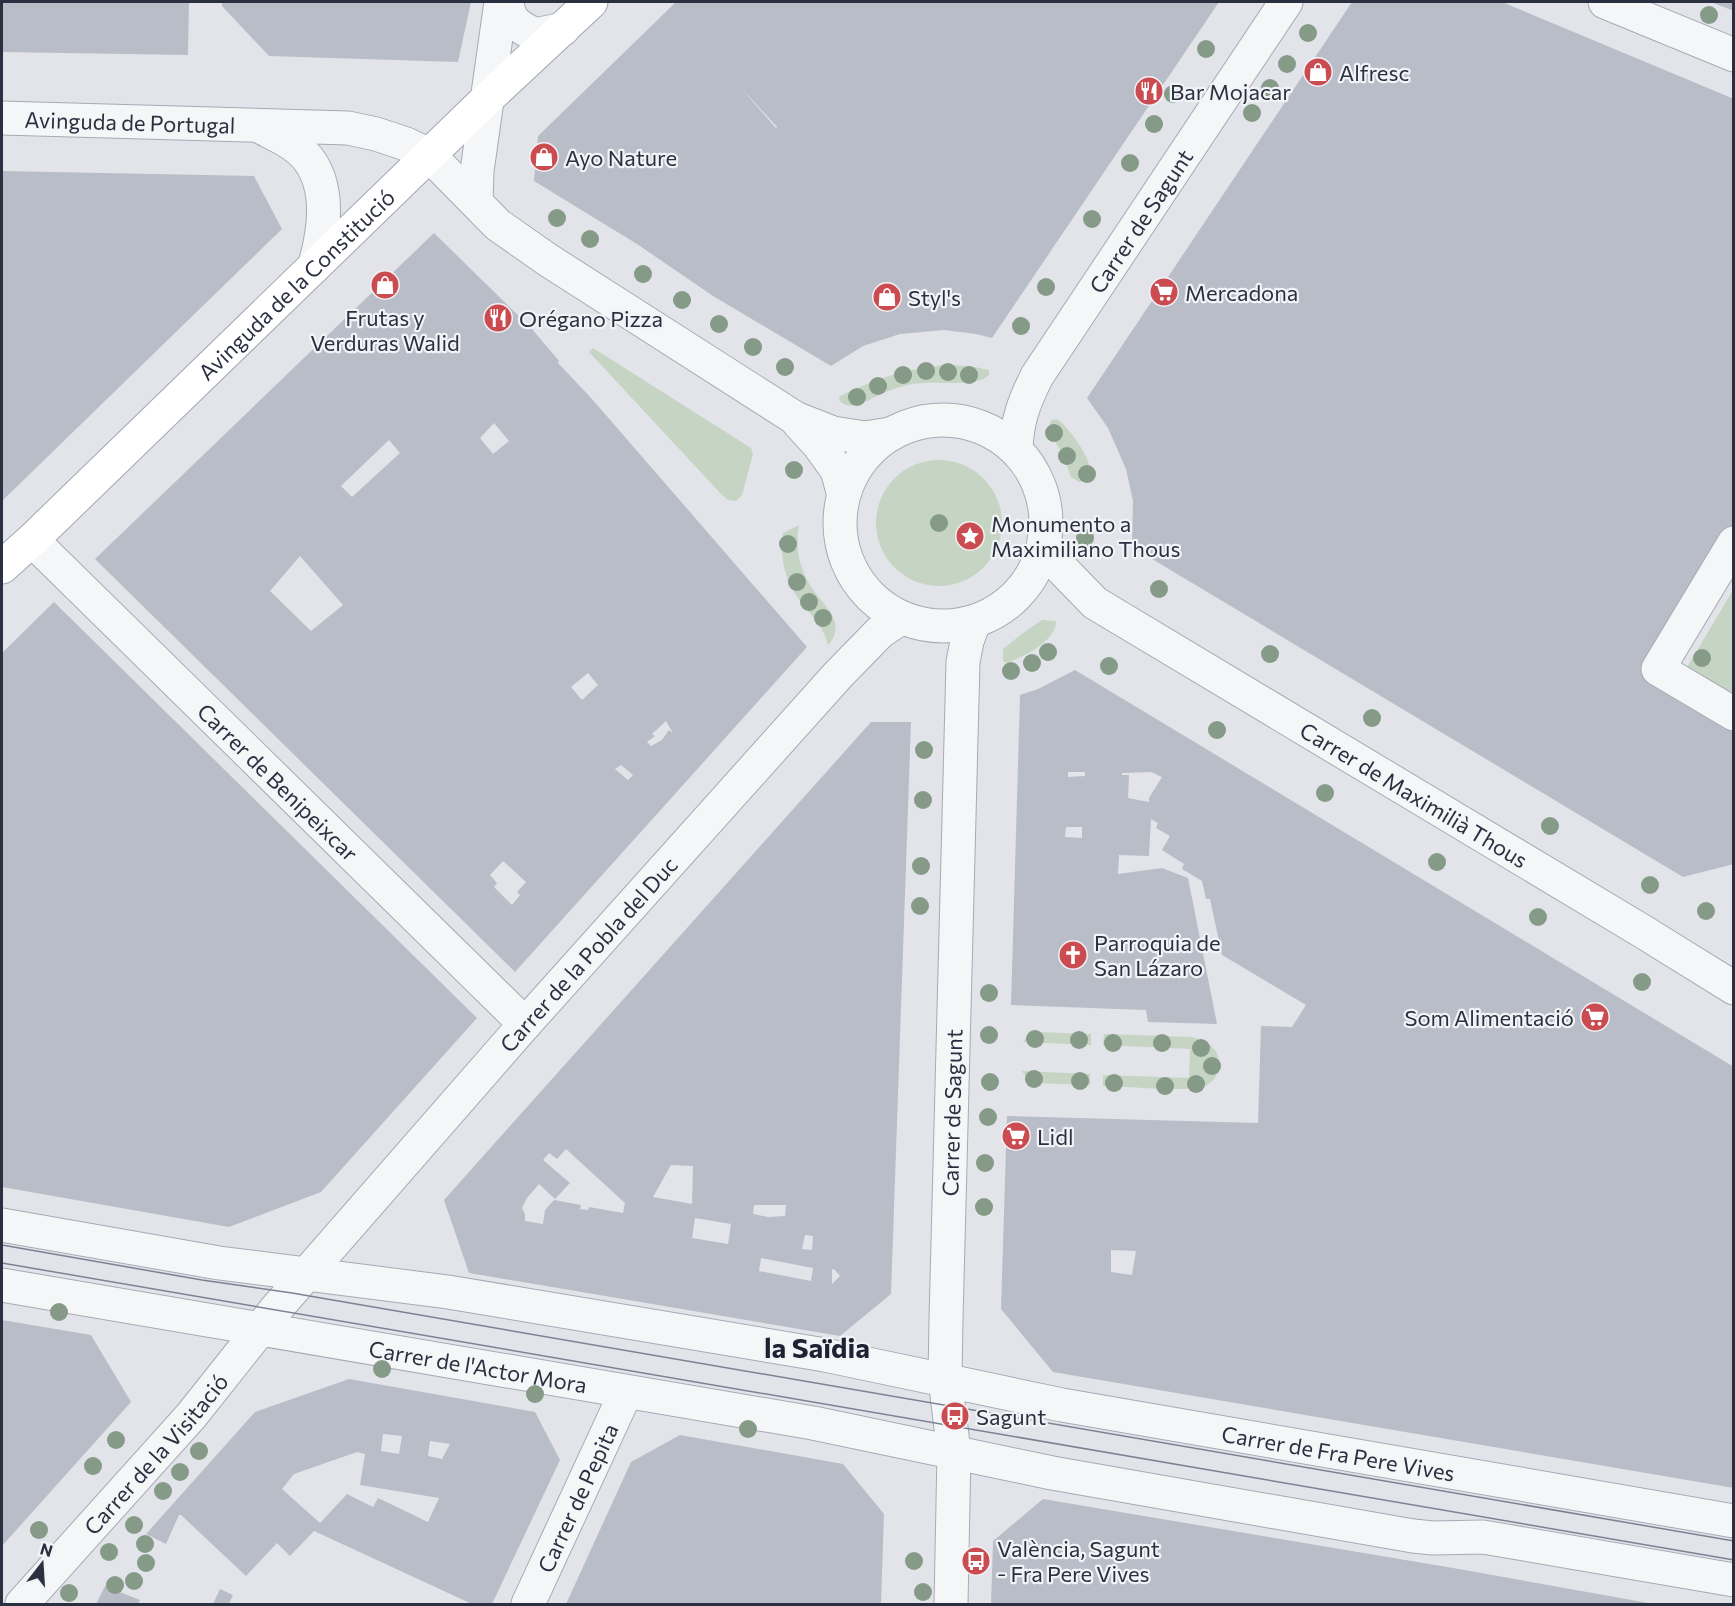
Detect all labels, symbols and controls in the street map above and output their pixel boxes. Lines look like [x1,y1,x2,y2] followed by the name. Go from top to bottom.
[1302,56,1334,88] shop icon: Alfresc
[1339,59,1409,86] place label: Alfresc
[1133,75,1165,107] restaurant icon: Bar Mojacar
[1170,78,1291,105] place label: Bar Mojacar
[24,105,236,138] street label: Avinguda de Portugal
[528,141,560,173] shop icon: Ayo Nature
[565,144,677,171] place label: Ayo Nature
[1083,144,1198,298] street label: Carrer de Sagunt
[192,183,400,385] street label: Avinguda de la Constitució
[369,269,401,301] shop icon: Frutas y Verduras Walid
[1148,276,1180,308] supermarket icon: Mercadona
[1185,279,1298,306] place label: Mercadona
[871,281,903,313] shop icon: Styl's
[908,284,961,311] place label: Styl's
[482,302,514,334] restaurant icon: Orégano Pizza
[310,304,460,356] place label: Frutas y Verduras Walid
[519,305,663,332] place label: Orégano Pizza
[991,510,1180,562] place label: Monumento a Maximiliano Thous
[954,520,986,552] place icon: Monumento a Maximiliano Thous
[192,697,364,866] street label: Carrer de Benipeixcar
[1296,716,1533,873] street label: Carrer de Maximilià Thous
[494,851,682,1057] street label: Carrer de la Pobla del Duc
[1094,929,1220,981] place label: Parroquia de San Lázaro
[1057,939,1089,971] church icon: Parroquia de San Lázaro
[1579,1001,1611,1033] supermarket icon: Som Alimentació
[1405,1004,1574,1031] place label: Som Alimentació
[936,1029,967,1197] street label: Carrer de Sagunt
[1000,1120,1032,1152] supermarket icon: Lidl
[1037,1123,1074,1150] place label: Lidl
[764,1330,870,1364] district label: la Saïdia
[367,1334,589,1398] street label: Carrer de l'Actor Mora
[78,1368,233,1540] street label: Carrer de la Visitació
[939,1400,971,1432] bus stop icon: Sagunt
[976,1403,1046,1430] place label: Sagunt
[531,1419,623,1577] street label: Carrer de Pepita
[1220,1419,1457,1486] street label: Carrer de Fra Pere Vives
[12,1534,72,1594] north arrow
[997,1535,1160,1587] place label: València, Sagunt - Fra Pere Vives
[38,1538,55,1560] text: N
[960,1545,992,1577] bus stop icon: València, Sagunt - Fra Pere Vives

